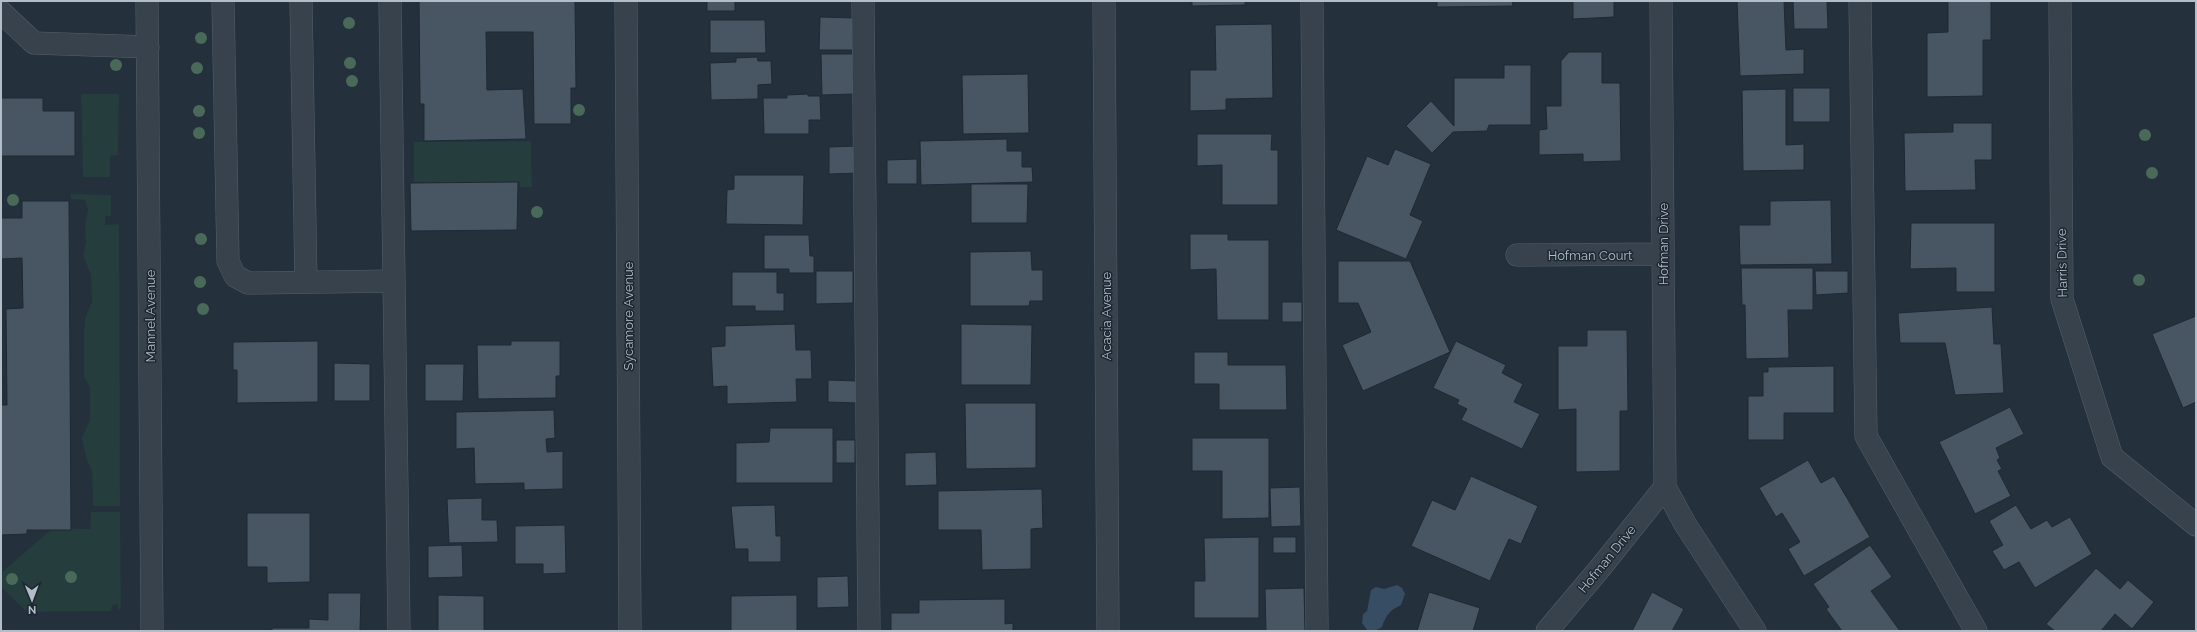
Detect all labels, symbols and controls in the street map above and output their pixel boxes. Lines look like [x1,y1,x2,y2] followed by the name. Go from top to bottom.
[1656,202,1671,285] street label: Hofman Drive
[2054,228,2070,298] street label: Harris Drive
[1548,248,1633,263] street label: Hofman Court
[621,261,636,370] street label: Sycamore Avenue
[143,269,158,362] street label: Mannel Avenue
[1099,271,1114,360] street label: Acacia Avenue
[1575,522,1639,596] street label: Hofman Drive
[12,580,52,620] north arrow
[28,603,36,616] text: N

